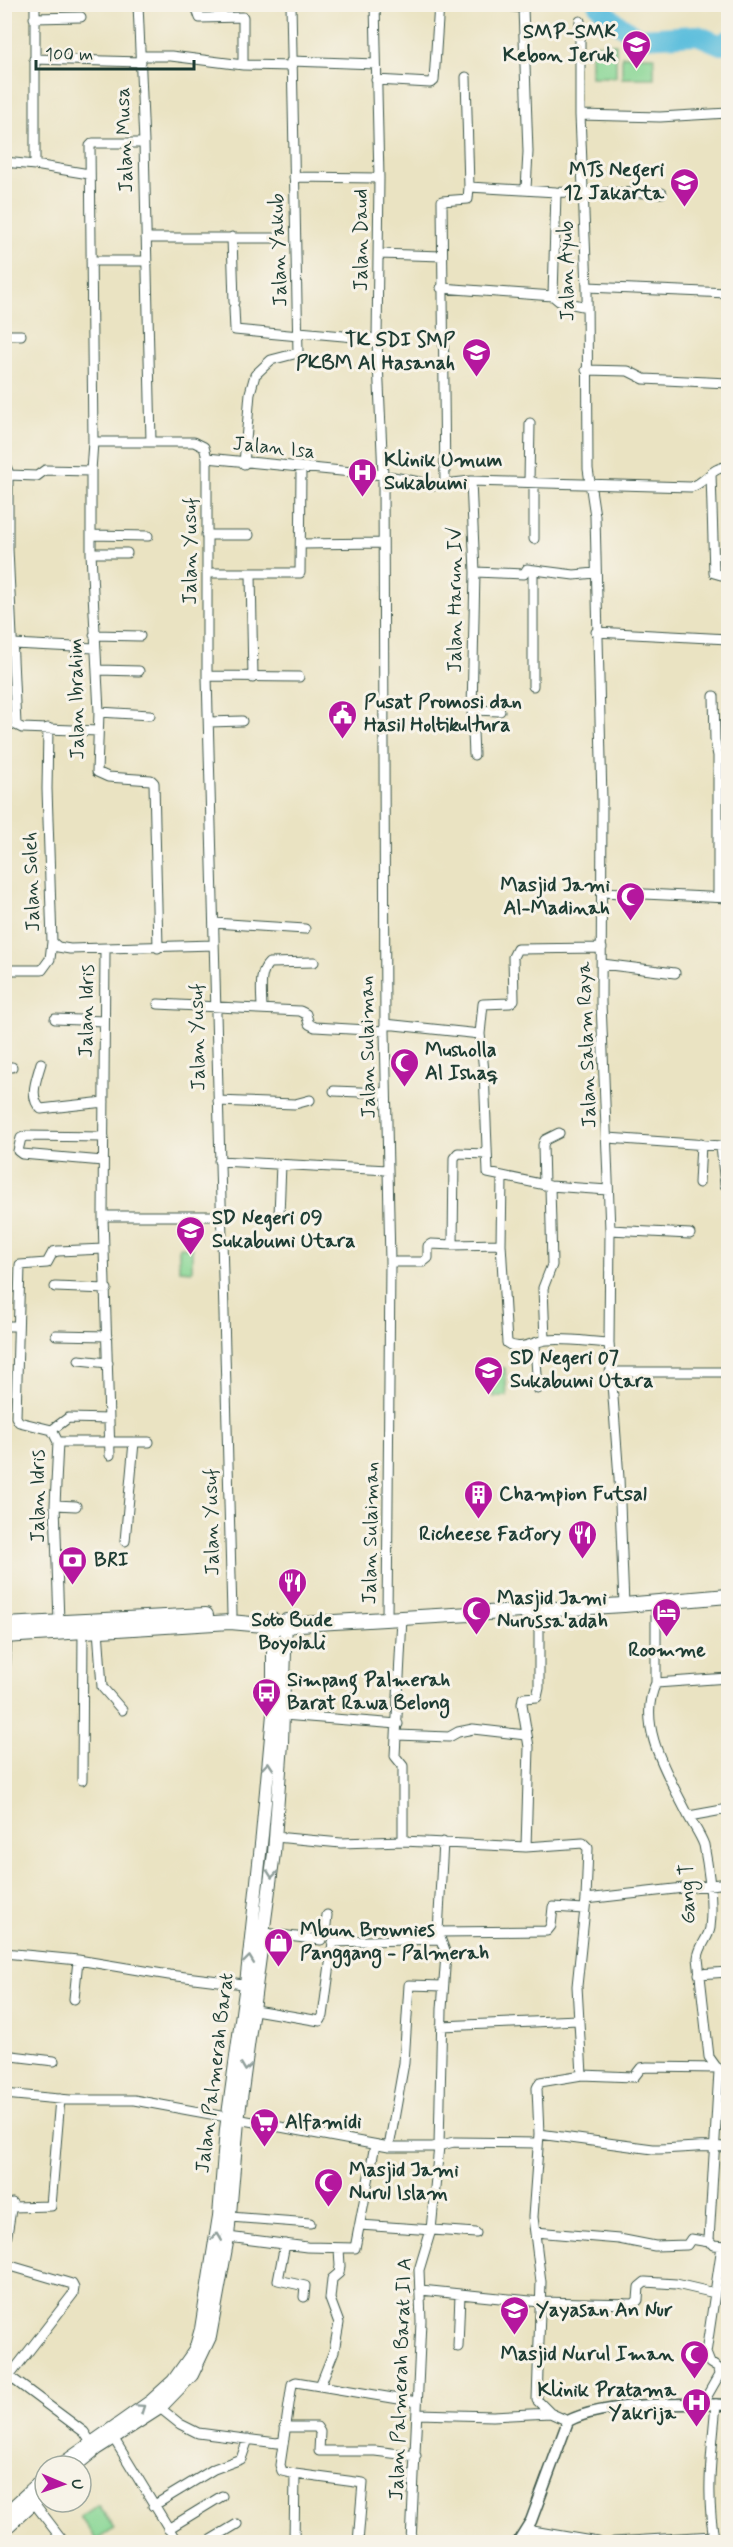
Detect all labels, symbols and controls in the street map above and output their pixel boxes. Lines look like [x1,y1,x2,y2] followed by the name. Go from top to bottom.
[503,19,616,69] place label: SMP-SMK Kebon Jeruk
[621,28,653,70] school or university icon: SMP-SMK Kebon Jeruk
[36,33,194,71] scale bar
[45,43,93,67] text: 100 m
[110,87,140,193] street label: Jalan Musa
[563,157,665,207] place label: MTs Negeri 12 Jakarta
[669,166,701,208] school or university icon: MTs Negeri 12 Jakarta
[348,189,375,291] street label: Jalan Daud
[264,192,294,307] street label: Jalan Yakub
[553,220,581,322] street label: Jalan Ayub
[296,327,456,377] place label: TK SDI SMP PKBM Al Hasanah
[460,336,492,378] school or university icon: TK SDI SMP PKBM Al Hasanah
[232,430,316,466] street label: Jalan Isa
[384,447,502,497] place label: Klinik Umum Sukabumi
[347,456,379,498] hospital icon: Klinik Umum Sukabumi
[177,497,204,605] street label: Jalan Yusuf
[442,527,469,673] street label: Jalan Harun IV
[62,638,92,760] street label: Jalan Ibrahim
[364,689,522,739] place label: Pusat Promosi dan Hasil Holtikultura
[327,698,359,740] public building icon: Pusat Promosi dan Hasil Holtikultura
[17,832,47,932] street label: Jalan Soleh
[500,872,610,922] place label: Masjid Jami Al-Madinah
[615,880,647,922] mosque icon: Masjid Jami Al-Madinah
[571,960,603,1129] street label: Jalan Salam Raya
[73,964,101,1058] street label: Jalan Idris
[353,975,383,1119] street label: Jalan Sulaiman
[184,983,212,1091] street label: Jalan Yusuf
[425,1037,498,1087] place label: Musholla Al Ishaq
[388,1046,420,1088] mosque icon: Musholla Al Ishaq
[212,1205,355,1255] place label: SD Negeri 09 Sukabumi Utara
[175,1214,207,1256] school or university icon: SD Negeri 09 Sukabumi Utara
[510,1345,653,1395] place label: SD Negeri 07 Sukabumi Utara
[473,1354,505,1396] school or university icon: SD Negeri 07 Sukabumi Utara
[25,1449,52,1543] street label: Jalan Idris
[356,1461,386,1605] street label: Jalan Sulaiman
[198,1468,226,1576] street label: Jalan Yusuf
[462,1478,494,1520] building icon: Champion Futsal
[499,1481,647,1508] place label: Champion Futsal
[566,1518,598,1560] restaurant icon: Richeese Factory
[419,1521,561,1548] place label: Richeese Factory
[57,1544,89,1586] bank icon: BRI
[94,1547,128,1574] place label: BRI
[276,1566,308,1608] restaurant icon: Soto Bude Boyolali
[497,1585,608,1635] place label: Masjid Jami Nurussa'adah
[460,1594,492,1636] mosque icon: Masjid Jami Nurussa'adah
[651,1596,683,1638] hotel icon: Roomme
[251,1607,333,1657] place label: Soto Bude Boyolali
[628,1637,706,1664] place label: Roomme
[287,1667,450,1719] place label: Simpang Palmerah Barat Rawa Belong
[250,1676,282,1718] bus stop icon: Simpang Palmerah Barat Rawa Belong
[261,1761,274,1770] one-way arrow
[673,1863,704,1925] street label: Gang T
[266,1870,278,1879] one-way arrow
[300,1917,489,1969] place label: Mbun Brownies Panggang - Palmerah
[263,1926,295,1968] shop icon: Mbun Brownies Panggang - Palmerah
[242,1955,255,1964] one-way arrow
[189,1971,241,2175] street label: Jalan Palmerah Barat
[240,2063,252,2072] one-way arrow
[248,2106,280,2148] supermarket icon: Alfamidi
[285,2109,362,2136] place label: Alfamidi
[349,2157,459,2207] place label: Masjid Jami Nurul Islam
[312,2166,344,2208] mosque icon: Masjid Jami Nurul Islam
[210,2232,222,2242] one-way arrow
[383,2257,419,2501] street label: Jalan Palmerah Barat II A
[499,2294,531,2336] school or university icon: Yayasan An Nur
[536,2297,673,2324] place label: Yayasan An Nur
[679,2338,711,2380] mosque icon: Masjid Nurul Iman
[500,2341,674,2368] place label: Masjid Nurul Iman
[537,2377,677,2427] place label: Klinik Pratama Yakrija
[681,2386,713,2428] hospital icon: Klinik Pratama Yakrija
[134,2404,145,2415] one-way arrow
[33,2454,93,2514] north arrow
[66,2479,87,2490] text: U

